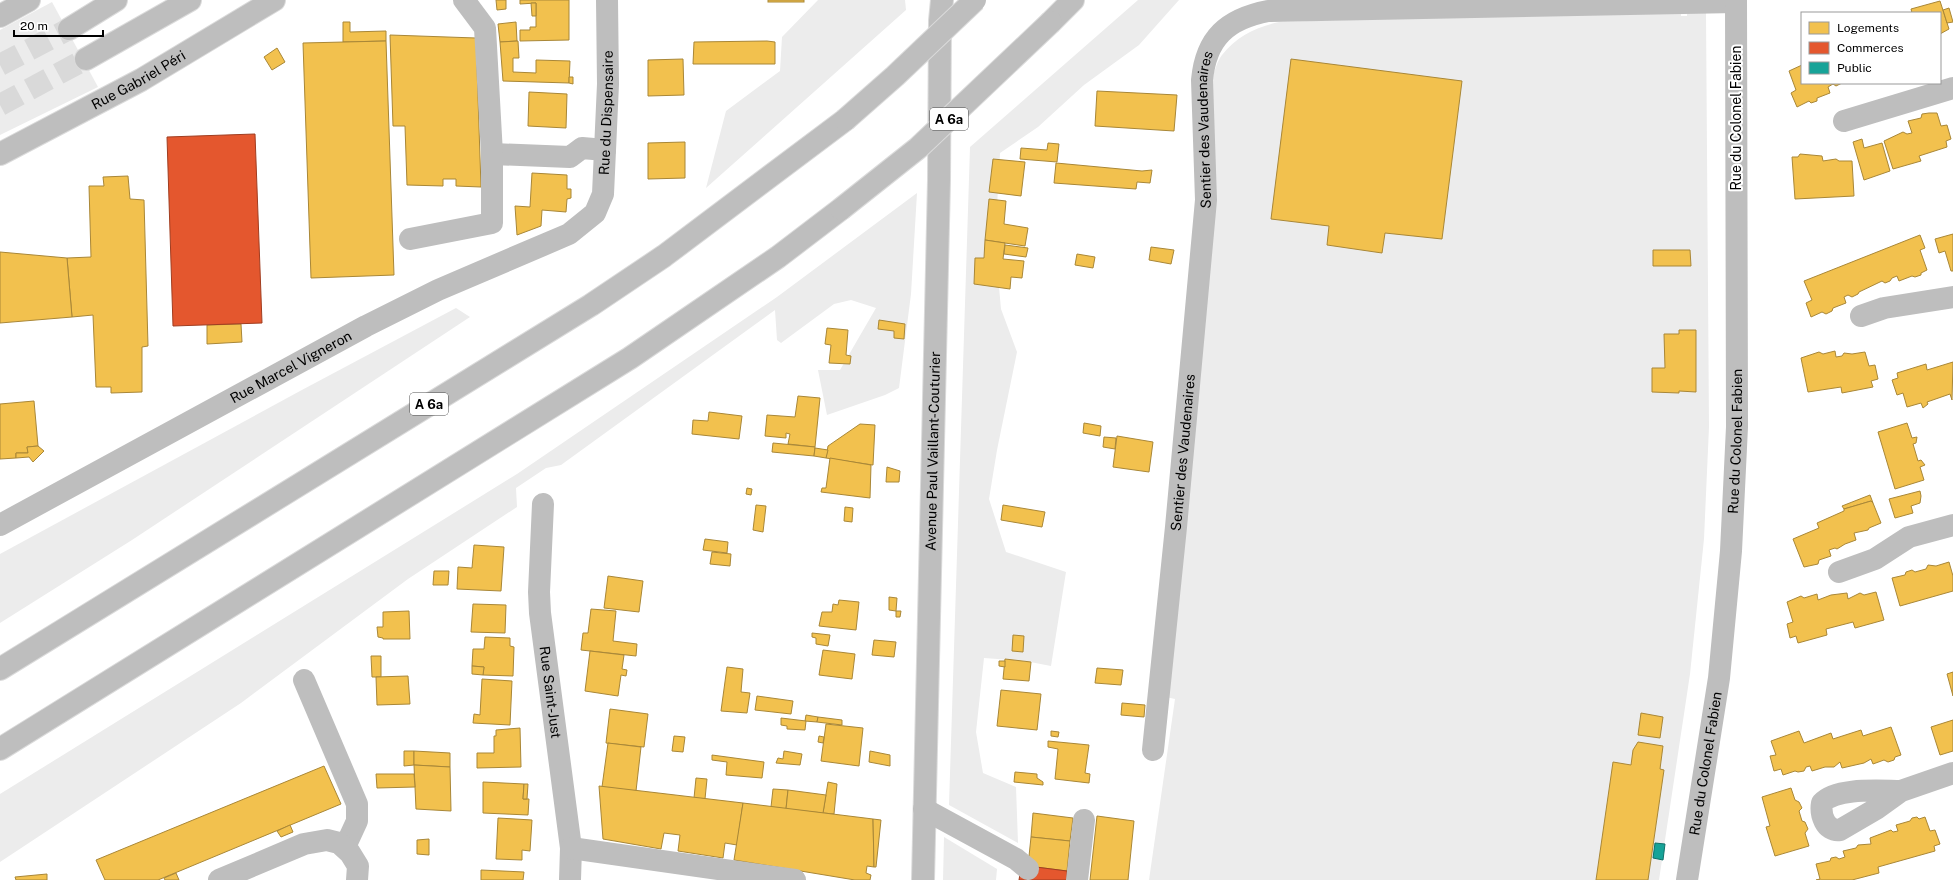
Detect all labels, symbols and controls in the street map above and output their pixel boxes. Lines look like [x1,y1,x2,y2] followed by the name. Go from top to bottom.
[14,12,103,38] scale bar
[1801,12,1941,84] legend
[20,19,48,33] text: 20 m
[1837,21,1899,35] text: Logements
[1837,41,1904,55] text: Commerces
[1728,45,1744,191] street label: Rue du Colonel Fabien
[89,47,188,113] street label: Rue Gabriel Péri
[1194,49,1216,209] street label: Sentier des Vaudenaires
[596,50,616,175] street label: Rue du Dispensaire
[1837,61,1872,75] text: Public
[930,108,968,130] road number: A 6a
[227,327,354,406] street label: Rue Marcel Vigneron
[923,351,943,551] street label: Avenue Paul Vaillant-Couturier
[1725,369,1745,514] street label: Rue du Colonel Fabien
[1168,373,1198,532] street label: Sentier des Vaudenaires
[410,393,448,415] road number: A 6a
[536,645,564,739] street label: Rue Saint-Just
[1686,690,1725,836] street label: Rue du Colonel Fabien

